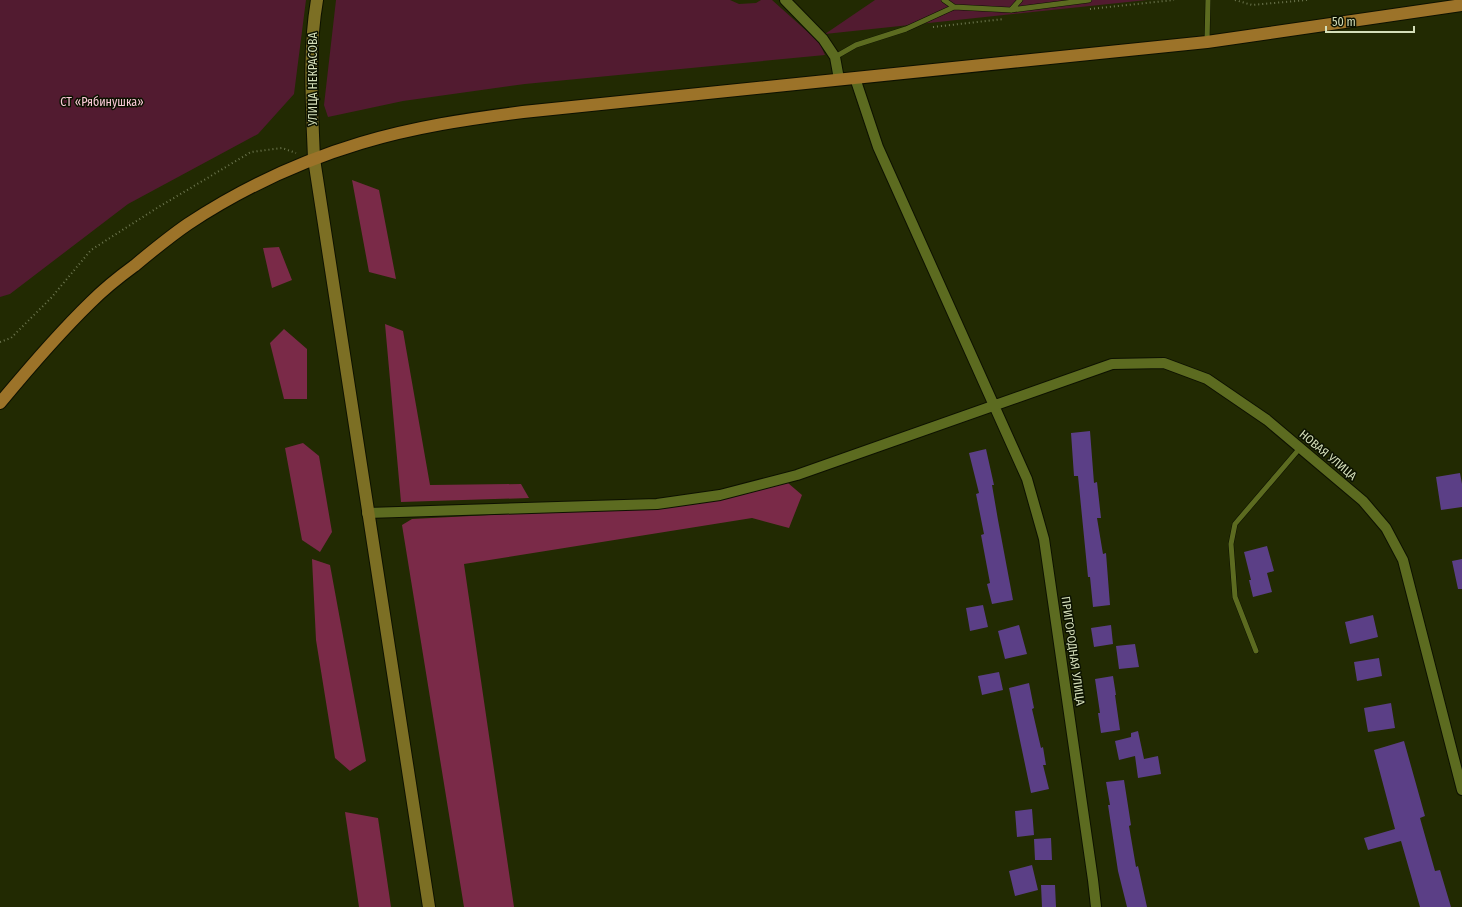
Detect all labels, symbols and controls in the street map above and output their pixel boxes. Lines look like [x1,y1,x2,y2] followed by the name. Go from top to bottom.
[1326,8,1414,34] scale bar
[1332,15,1356,29] text: 50 m
[306,32,320,127] street label: УЛИЦА НЕКРАСОВА
[60,95,144,109] park label: СТ «Рябинушка»
[1296,427,1360,483] street label: НОВАЯ УЛИЦА
[1058,596,1088,707] street label: ПРИГОРОДНАЯ УЛИЦА

